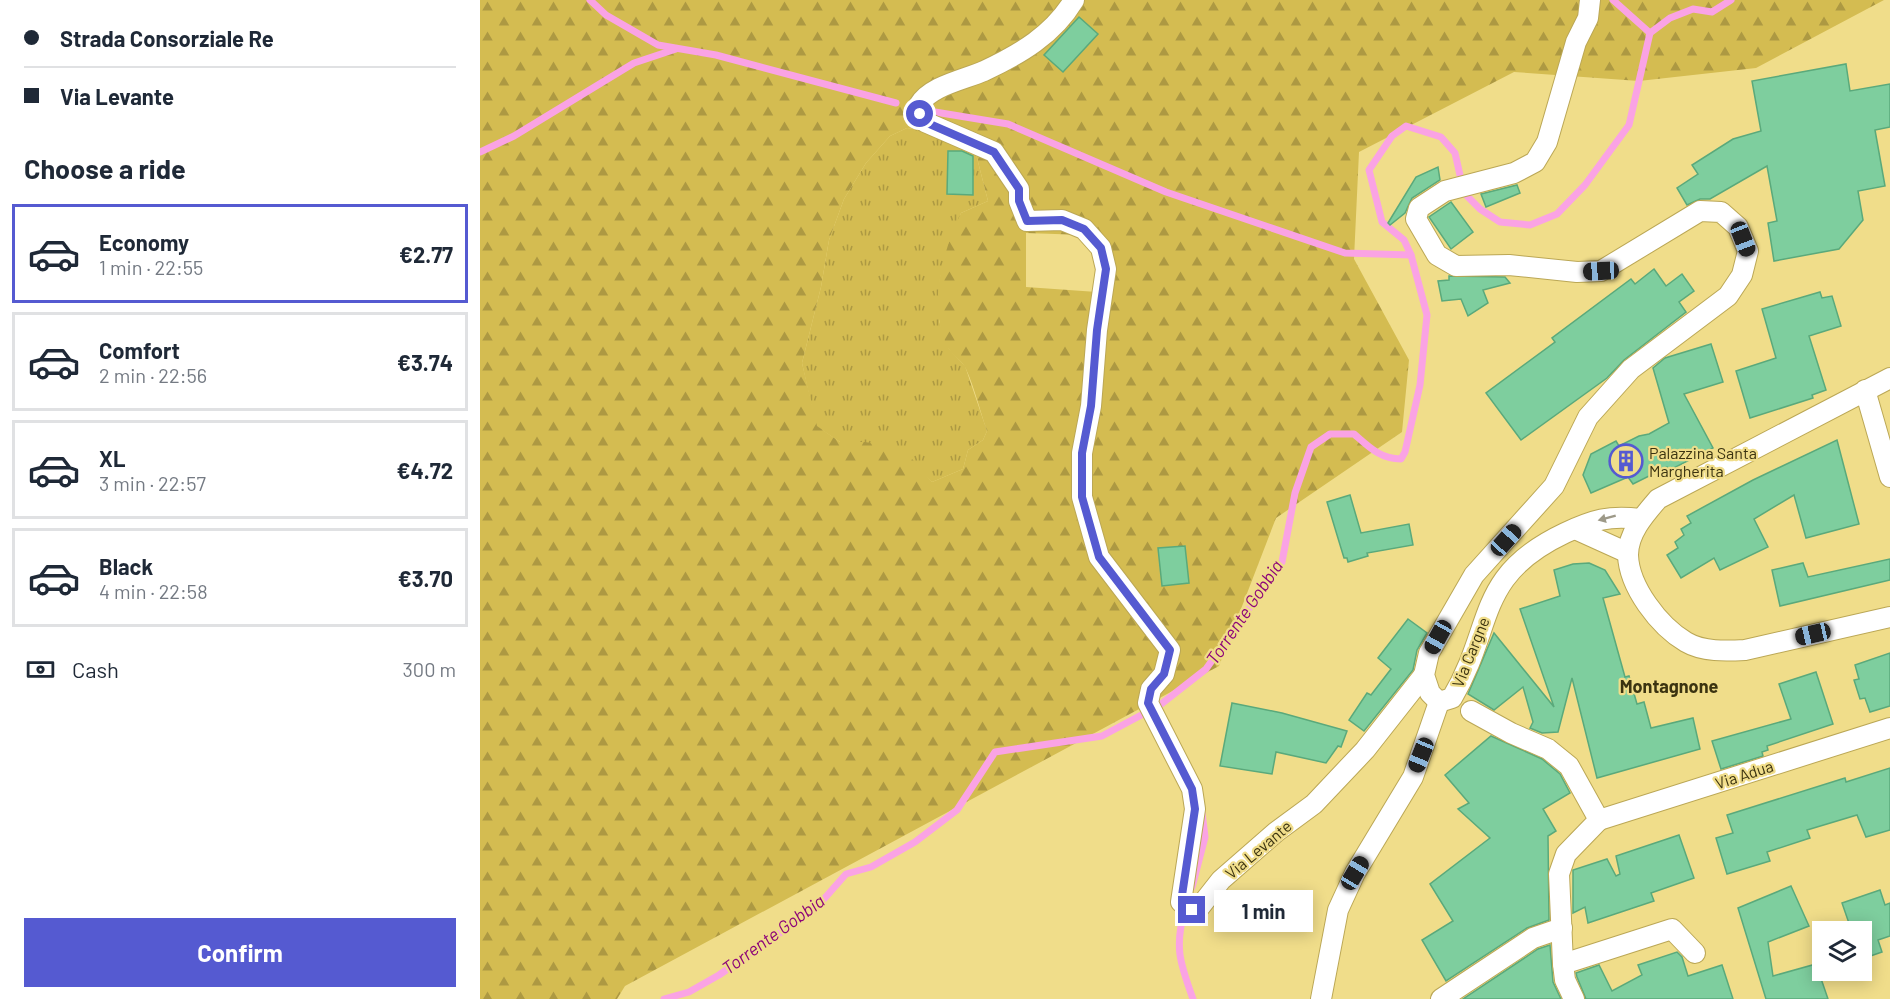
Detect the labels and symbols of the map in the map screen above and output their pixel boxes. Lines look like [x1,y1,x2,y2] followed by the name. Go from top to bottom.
[906,100,933,127] route start
[1728,219,1758,259] car
[1583,261,1619,281] car
[1608,443,1644,479] building icon: Palazzina Santa Margherita
[1649,443,1757,480] place label: Palazzina Santa Margherita
[1598,514,1616,524] one-way arrow
[1487,521,1525,559] car
[1201,555,1287,669] water label: Torrente Gobbia
[1447,614,1493,690] street label: Via Cargne
[1421,617,1455,657] car
[1793,621,1833,647] car
[1620,675,1718,697] district label: Montagnone
[1406,735,1436,775] car
[1713,756,1775,792] street label: Via Adua
[1221,816,1295,882] street label: Via Levante
[1338,853,1372,893] car
[717,889,829,979] water label: Torrente Gobbia
[1213,889,1312,931] callout: 1 min
[1178,896,1205,923] route end

